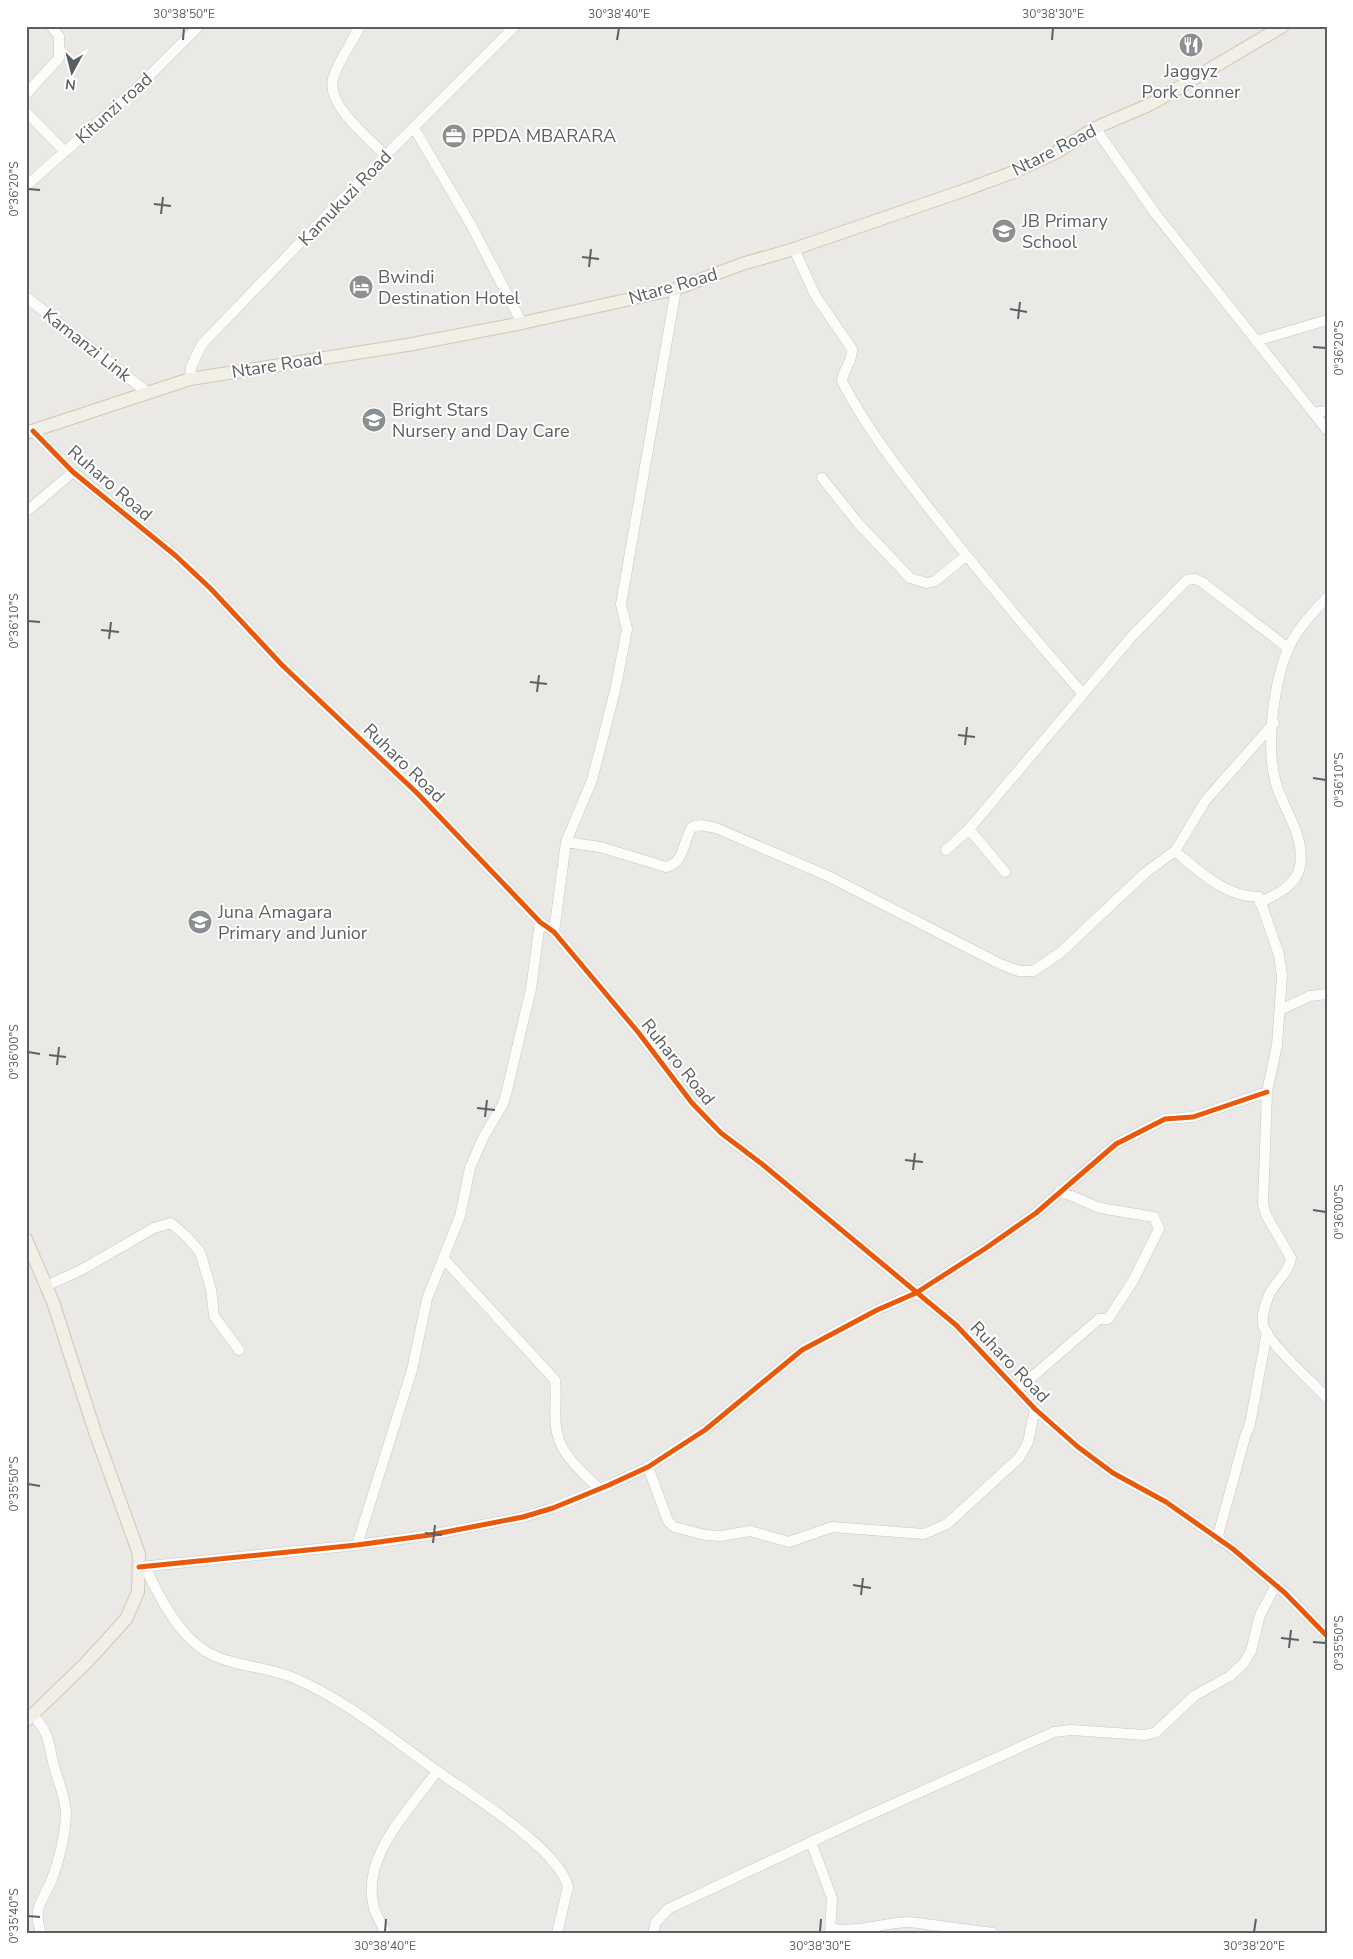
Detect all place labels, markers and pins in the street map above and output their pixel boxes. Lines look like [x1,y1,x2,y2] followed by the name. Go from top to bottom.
[1178,32,1204,58] restaurant icon: Jaggyz Pork Conner
[1141,59,1241,104] place label: Jaggyz Pork Conner
[441,123,467,149] office icon: PPDA MBARARA
[472,124,616,148] place label: PPDA MBARARA
[1021,209,1108,254] place label: JB Primary School
[991,218,1017,244] school or university icon: JB Primary School
[378,265,520,310] place label: Bwindi Destination Hotel
[348,274,374,300] hotel icon: Bwindi Destination Hotel
[392,398,570,443] place label: Bright Stars Nursery and Day Care
[361,407,387,433] school or university icon: Bright Stars Nursery and Day Care
[217,900,368,945] place label: Juna Amagara Primary and Junior
[187,909,213,935] school or university icon: Juna Amagara Primary and Junior

